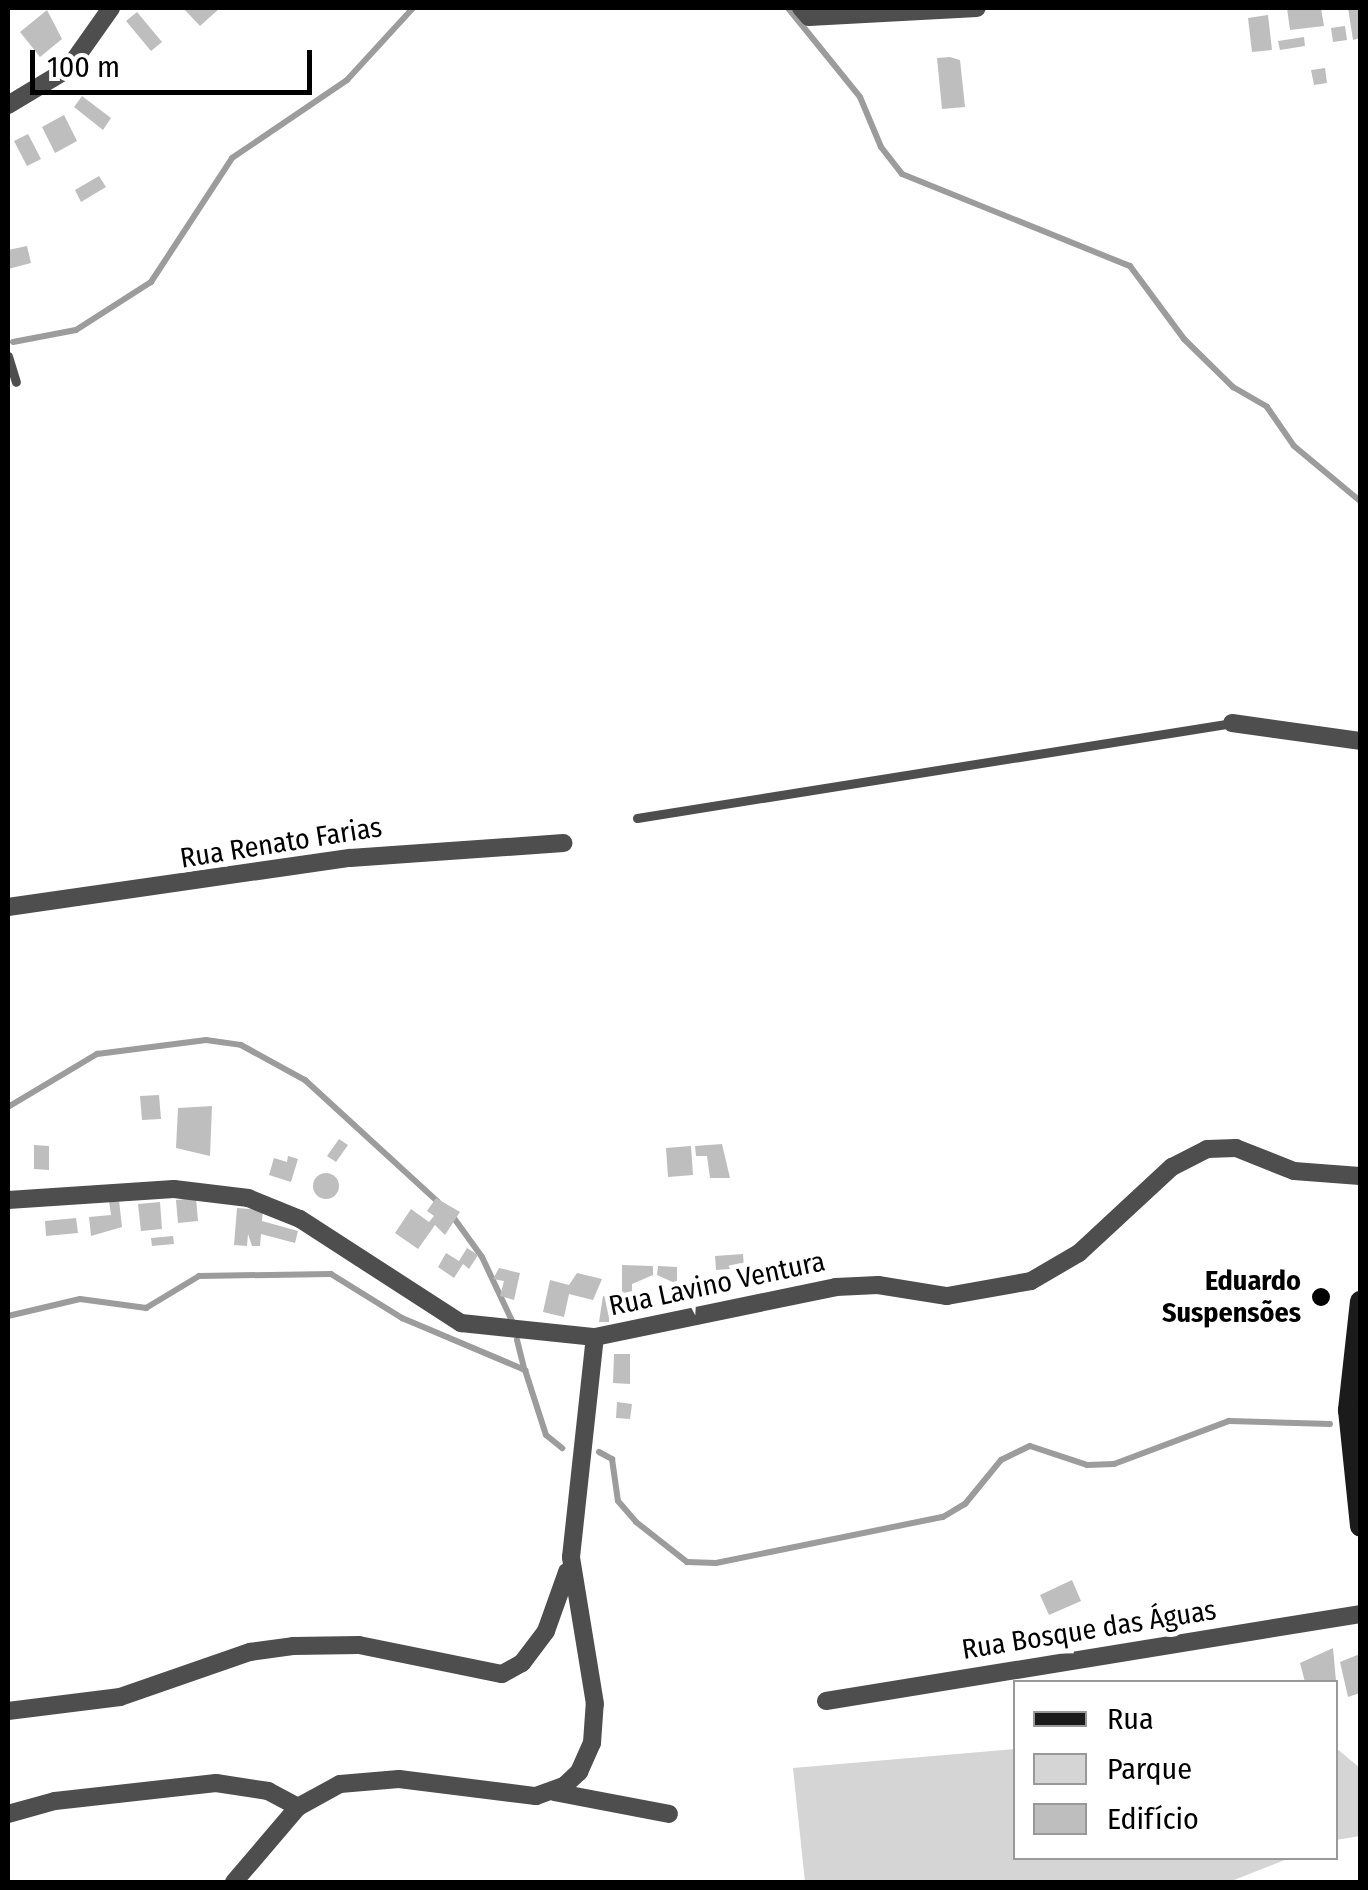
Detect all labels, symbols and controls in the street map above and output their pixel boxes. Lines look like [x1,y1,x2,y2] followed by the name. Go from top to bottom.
[35,30,318,92] scale bar
[47,49,120,85] text: 100 m
[178,810,384,876] street label: Rua Renato Farias
[606,1245,828,1323] street label: Rua Lavino Ventura
[1162,1264,1301,1330] place label: Eduardo Suspensões
[1310,1286,1332,1308] marker: Eduardo Suspensões
[959,1593,1219,1667] street label: Rua Bosque das Águas
[1013,1680,1338,1860] legend
[1107,1701,1154,1737] text: Rua
[1107,1751,1192,1787] text: Parque
[1107,1801,1199,1837] text: Edifício

